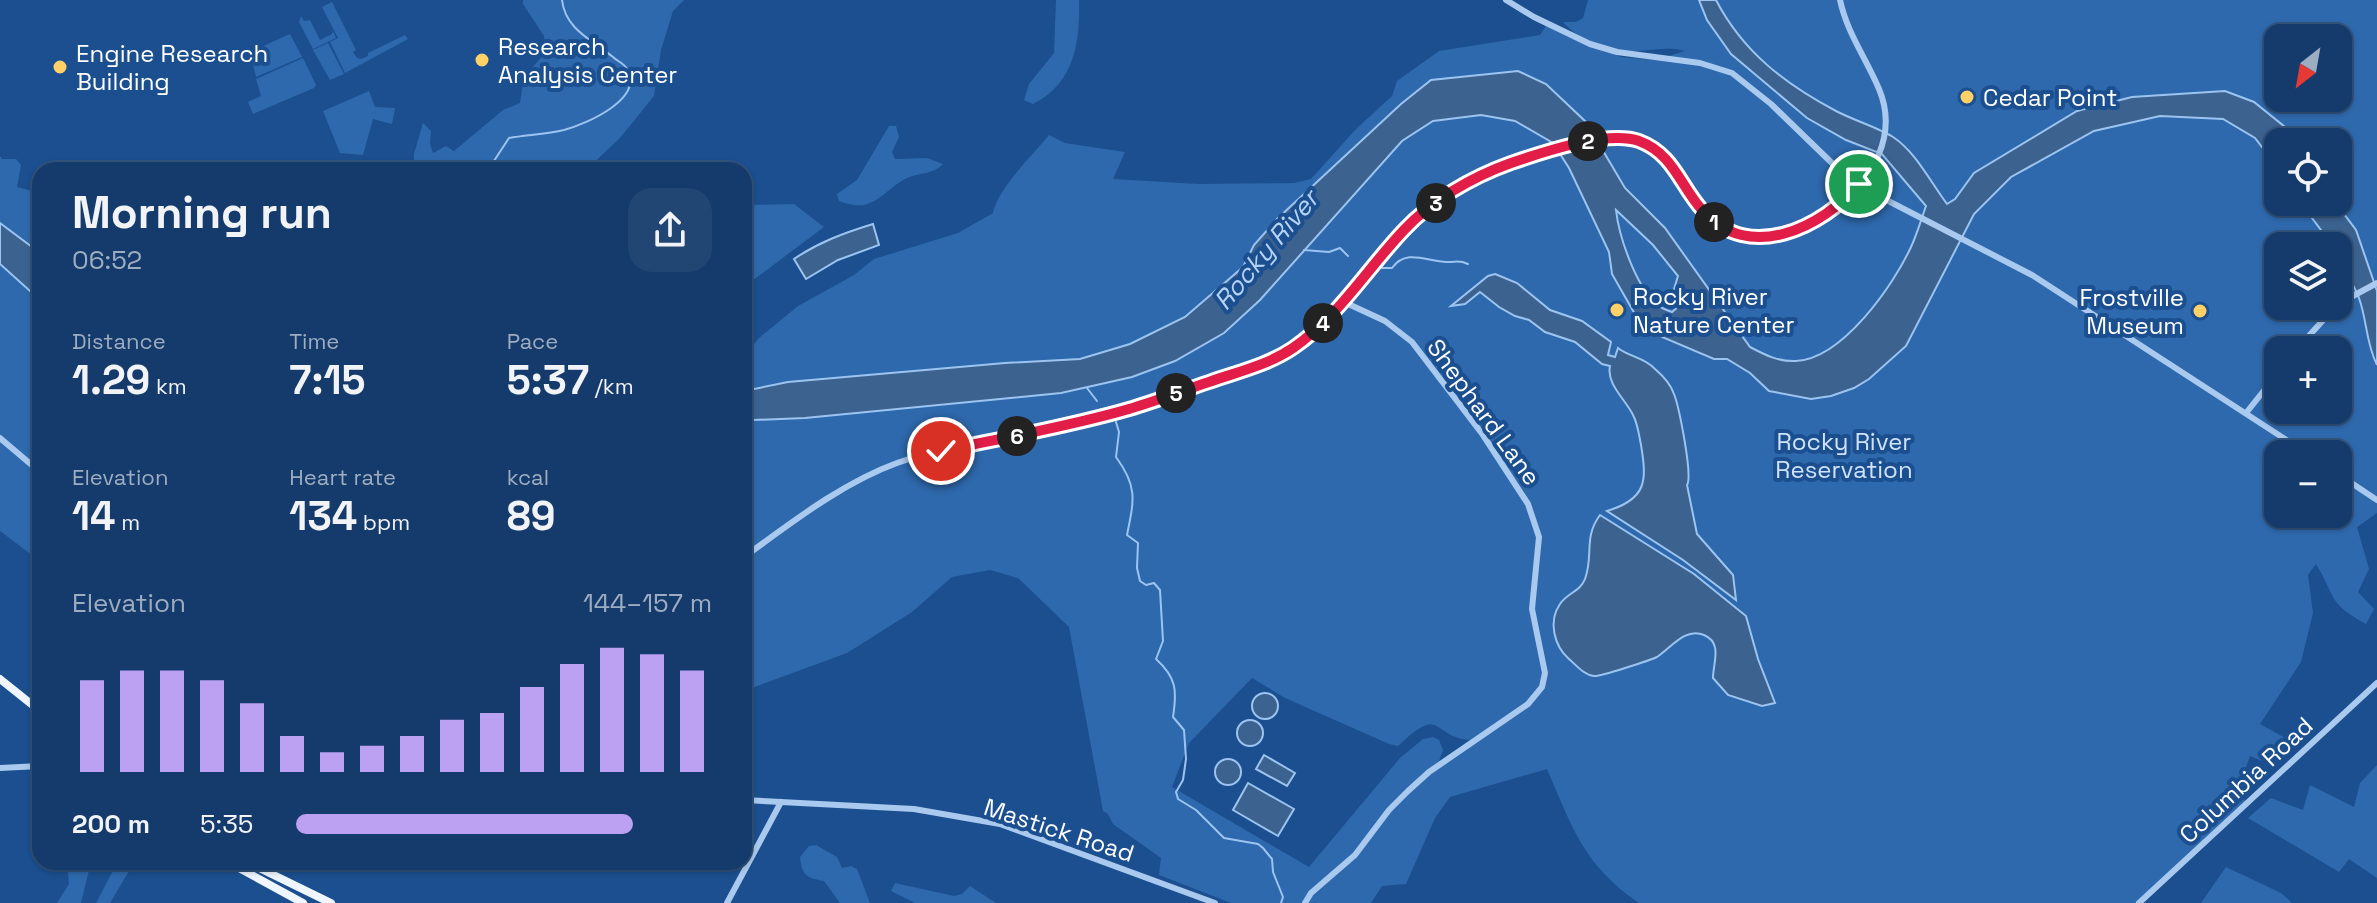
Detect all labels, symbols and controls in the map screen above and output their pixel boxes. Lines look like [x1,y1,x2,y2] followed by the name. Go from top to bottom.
[2264,24,2352,112] north arrow
[2264,24,2352,528] map controls
[498,31,677,90] place label: Research Analysis Center
[76,38,268,97] place label: Engine Research Building
[473,51,491,69] marker: Research Analysis Center
[51,58,69,76] marker: Engine Research Building
[1983,82,2117,113] place label: Cedar Point
[1958,88,1976,106] marker: Cedar Point
[1568,121,1608,161] pin: 2
[1581,127,1595,155] text: 2
[2264,128,2352,216] button: locate
[1825,150,1893,218] pin
[1837,162,1881,206] icon: arrive
[1206,181,1328,317] water label: Rocky River
[1416,183,1456,223] pin: 3
[72,185,332,241] text: Morning run
[628,188,712,272] button: share
[1429,189,1443,217] text: 3
[1694,202,1734,242] pin: 1
[1709,208,1719,236] text: 1
[2264,232,2352,320] button: layers
[72,243,142,277] text: 06:52
[1633,281,1795,340] place label: Rocky River Nature Center
[2079,282,2184,341] place label: Frostville Museum
[1608,301,1626,319] marker: Rocky River Nature Center
[2191,302,2209,320] marker: Frostville Museum
[1303,303,1343,343] pin: 4
[1316,309,1330,337] text: 4
[72,327,166,355] text: Distance
[289,327,339,355] text: Time
[507,327,558,355] text: Pace
[1420,333,1548,491] street label: Shephard Lane
[2264,336,2352,424] button: +
[72,355,150,406] text: 1.29
[289,355,366,406] text: 7:15
[507,355,589,406] text: 5:37
[150,372,187,400] text: km
[589,372,634,400] text: /km
[1156,373,1196,413] pin: 5
[1169,379,1183,407] text: 5
[997,416,1037,456] pin: 6
[907,417,975,485] pin
[1010,422,1024,450] text: 6
[1775,426,1913,485] park label: Rocky River Reservation
[919,429,963,473] icon: check
[2264,440,2352,528] button: −
[72,463,168,491] text: Elevation
[289,463,396,491] text: Heart rate
[507,463,549,491] text: kcal
[72,491,116,542] text: 14
[289,491,357,542] text: 134
[507,491,555,542] text: 89
[116,508,140,536] text: m
[357,508,410,536] text: bpm
[72,586,186,620] text: Elevation
[583,586,712,620] text: 144–157 m
[2173,710,2319,850] street label: Columbia Road
[980,791,1138,869] street label: Mastick Road
[72,807,150,841] text: 200 m
[200,807,253,841] text: 5:35

